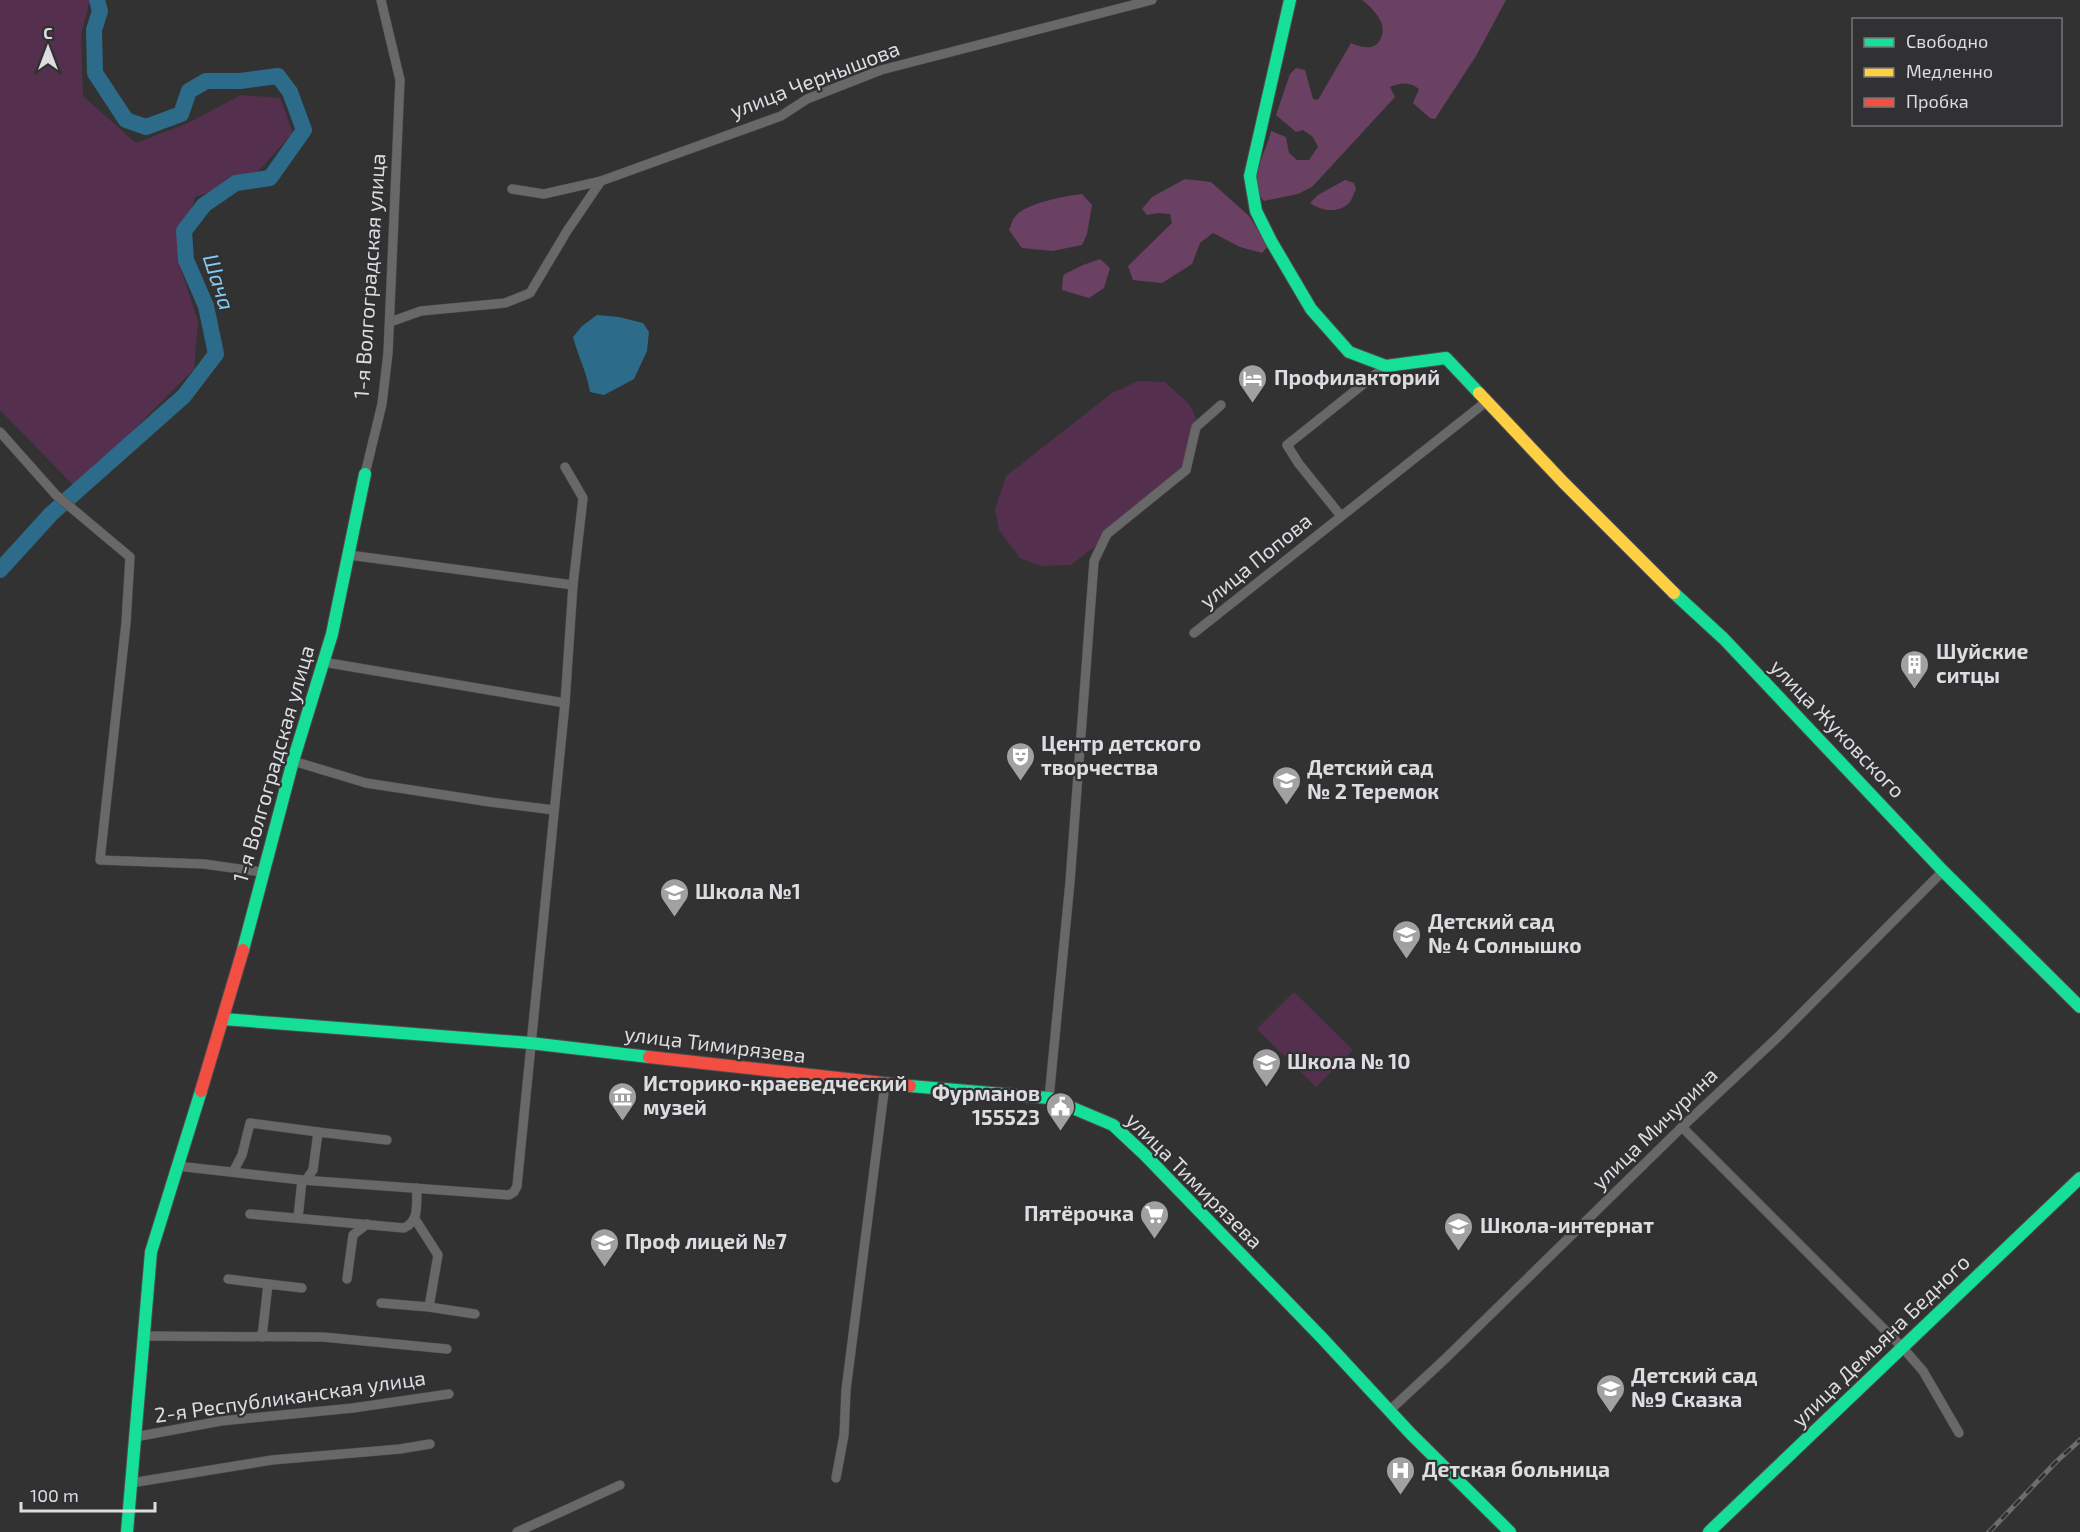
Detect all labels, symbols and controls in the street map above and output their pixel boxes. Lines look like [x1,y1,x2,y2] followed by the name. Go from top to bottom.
[18,18,78,78] north arrow
[1852,18,2062,126] legend
[43,23,53,42] text: С
[1906,30,1988,52] text: Свободно
[726,35,903,123] street label: улица Чернышова
[1906,60,1993,82] text: Медленно
[1906,90,1969,112] text: Пробка
[347,152,391,399] street label: 1-я Волгоградская улица
[199,250,241,313] water label: Шача
[1237,362,1269,404] hotel icon: Профилакторий
[1274,364,1440,389] place label: Профилакторий
[1194,507,1317,613] street label: улица Попова
[1936,638,2029,687] place label: Шуйские ситцы
[227,642,319,885] street label: 1-я Волгоградская улица
[1899,648,1931,690] building icon: Шуйские ситцы
[1765,653,1911,803] street label: улица Жуковского
[1041,730,1201,779] place label: Центр детского творчества
[1004,740,1036,782] theatre icon: Центр детского творчества
[1307,754,1439,803] place label: Детский сад № 2 Теремок
[1270,764,1302,806] school or university icon: Детский сад № 2 Теремок
[658,876,690,918] school or university icon: Школа №1
[695,878,801,903] place label: Школа №1
[1428,908,1582,957] place label: Детский сад № 4 Солнышко
[1391,918,1423,960] school or university icon: Детский сад № 4 Солнышко
[623,1020,807,1068] street label: улица Тимирязева
[1250,1046,1282,1088] school or university icon: Школа № 10
[1287,1048,1411,1073] place label: Школа № 10
[1586,1062,1723,1195] street label: улица Мичурина
[643,1070,907,1119] place label: Историко-краеведческий музей
[606,1080,638,1122] museum icon: Историко-краеведческий музей
[932,1080,1040,1129] place label: Фурманов 155523
[1045,1090,1077,1132] public building icon: Фурманов 155523
[1121,1107,1268,1254] street label: улица Тимирязева
[1139,1198,1171,1240] supermarket icon: Пятёрочка
[1024,1200,1134,1225] place label: Пятёрочка
[1443,1210,1475,1252] school or university icon: Школа-интернат
[1480,1212,1654,1237] place label: Школа-интернат
[588,1226,620,1268] school or university icon: Проф лицей №7
[625,1228,787,1253] place label: Проф лицей №7
[1786,1248,1975,1432] street label: улица Демьяна Бедного
[1631,1362,1758,1411] place label: Детский сад №9 Сказка
[153,1364,427,1428] street label: 2-я Республиканская улица
[1594,1372,1626,1414] school or university icon: Детский сад №9 Сказка
[1385,1454,1417,1496] hospital icon: Детская больница
[1422,1456,1610,1481] place label: Детская больница
[21,1475,154,1513] scale bar
[30,1484,79,1506] text: 100 m

